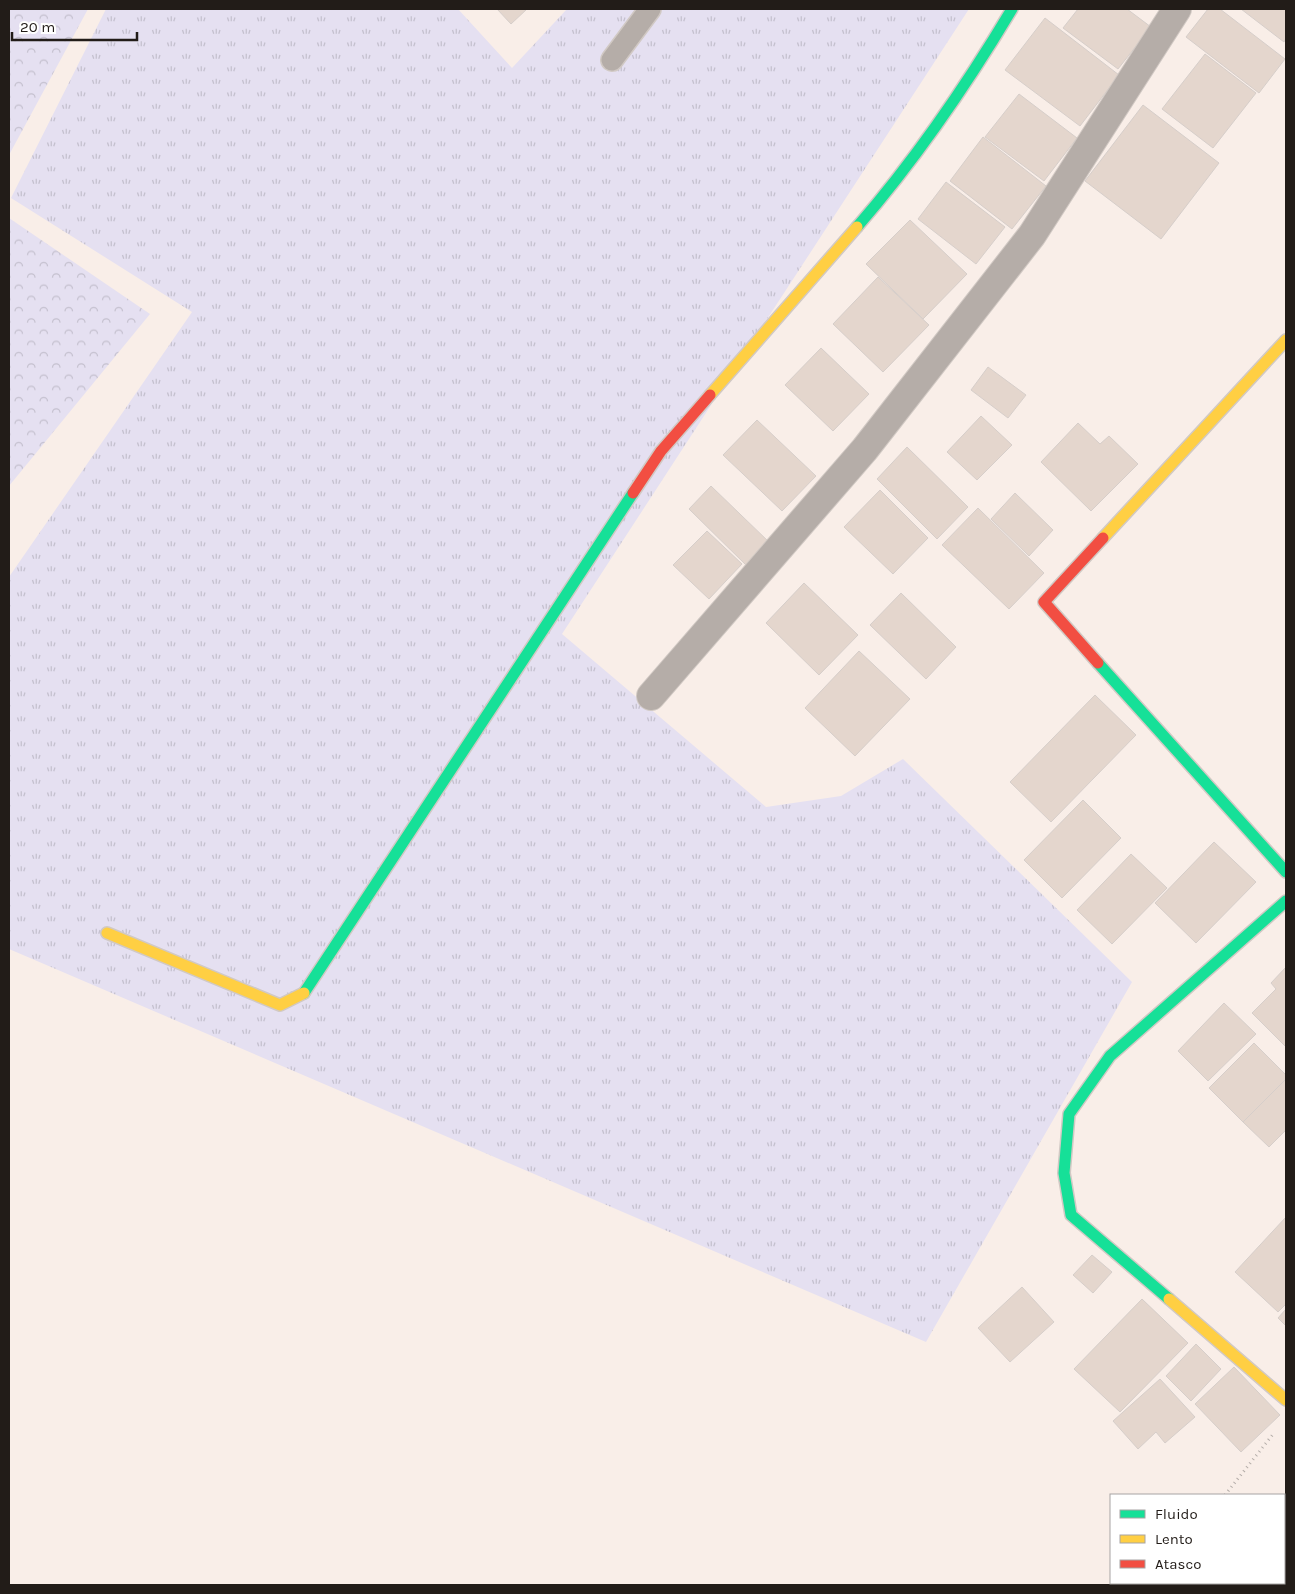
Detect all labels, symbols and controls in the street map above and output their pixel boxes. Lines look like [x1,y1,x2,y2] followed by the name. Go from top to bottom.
[12,10,138,42] scale bar
[20,18,55,36] text: 20 m
[1110,1494,1285,1584] legend
[1155,1505,1198,1523] text: Fluido
[1155,1530,1193,1548] text: Lento
[1155,1555,1201,1573] text: Atasco

